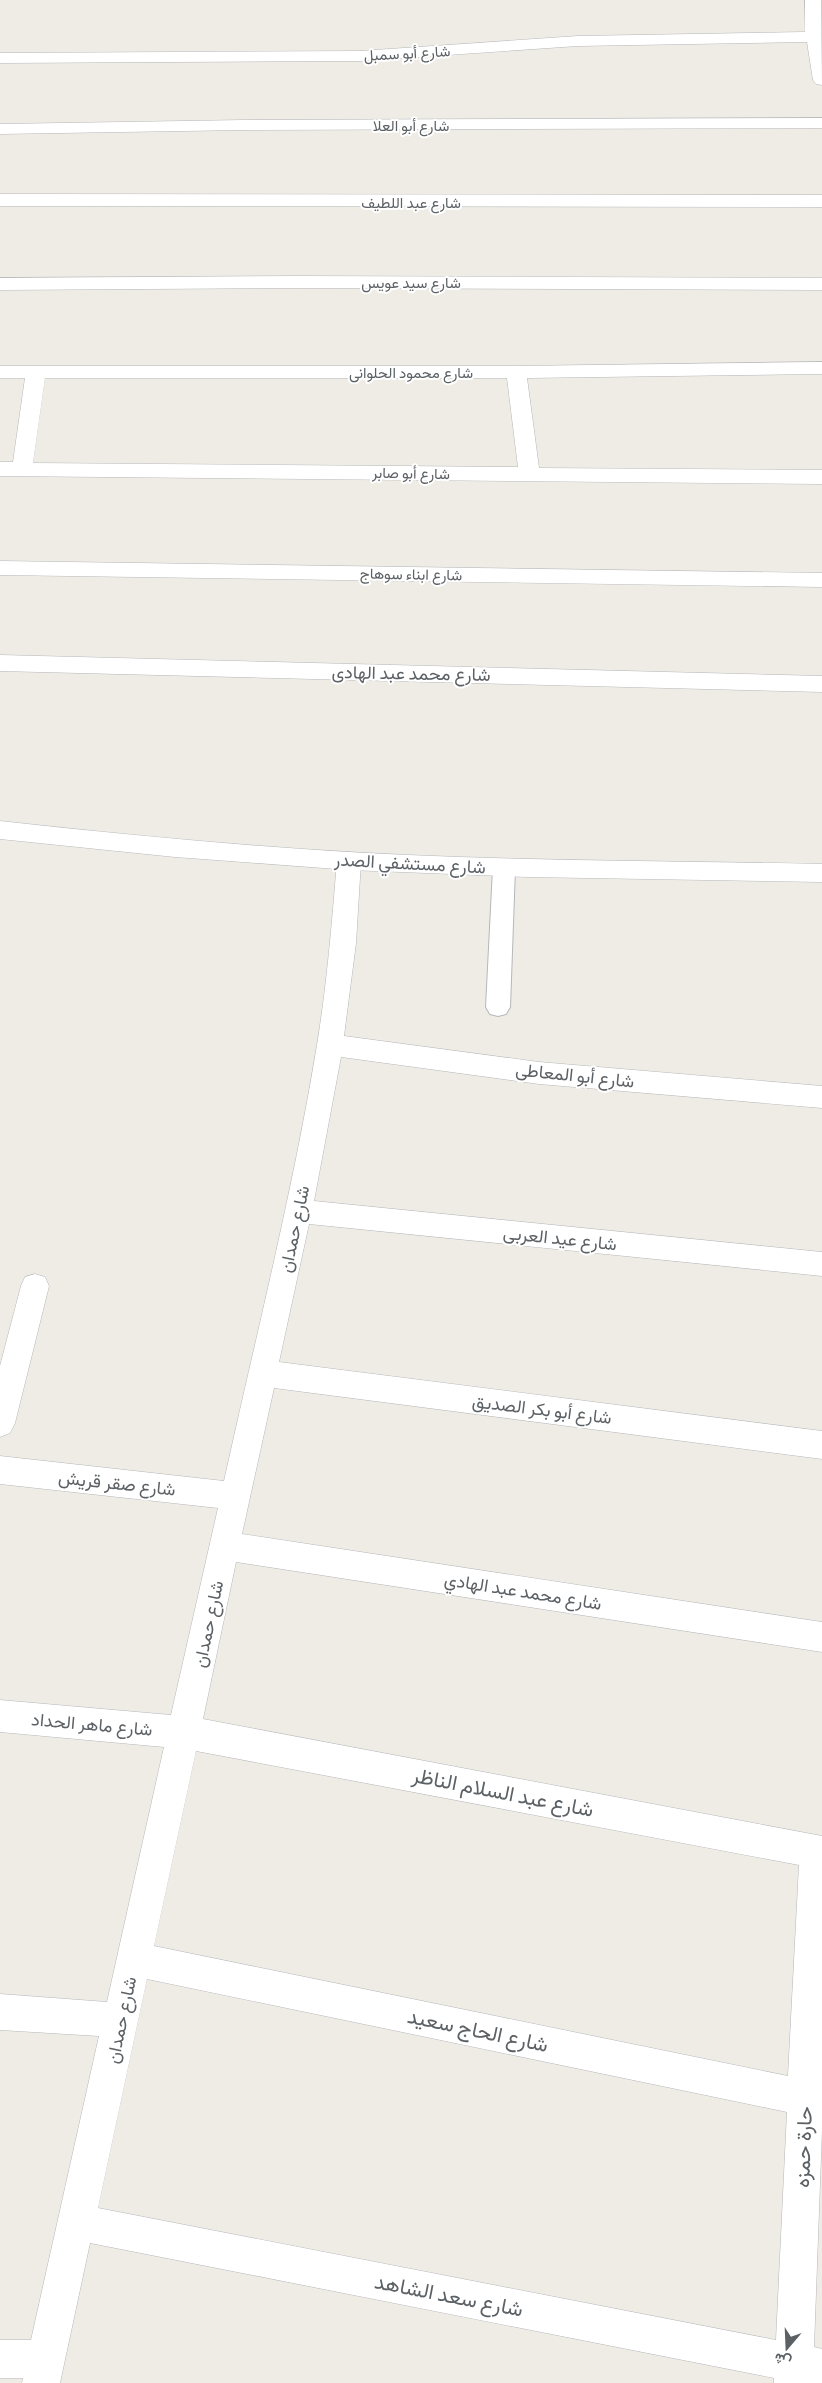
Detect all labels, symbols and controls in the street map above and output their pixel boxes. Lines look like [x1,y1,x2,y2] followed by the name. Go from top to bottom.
[363,41,451,67] street label: شارع أبو سمبل
[373,116,449,137] street label: شارع أبو العلا
[361,193,461,214] street label: شارع عبد اللطيف
[361,273,461,294] street label: شارع سيد عويس
[349,363,473,384] street label: شارع محمود الحلوانى
[371,463,450,485] street label: شارع أبو صابر
[360,564,463,586] street label: شارع ابناء سوهاج
[331,660,491,687] street label: شارع محمد عبد الهادى
[333,847,486,882] street label: شارع مستشفي الصدر
[514,1057,636,1094] street label: شارع أبو المعاطى
[274,1183,315,1275] street label: شارع حمدان
[502,1221,618,1256] street label: شارع عيد العربى
[471,1389,613,1430] street label: شارع أبو بكر الصديق
[57,1465,177,1502] street label: شارع صقر قريش
[442,1567,603,1619] street label: شارع محمد عبد الهادي
[188,1578,229,1670] street label: شارع حمدان
[30,1707,154,1742] street label: شارع ماهر الحداد
[409,1761,596,1824] street label: شارع عبد السلام الناظر
[101,1974,142,2066] street label: شارع حمدان
[405,2002,551,2059] street label: شارع الحاج سعيد
[788,2106,818,2188] street label: حارة حمزه
[372,2267,526,2324] street label: شارع سعد الشاهد
[762,2323,812,2373] north arrow
[772,2349,794,2372] text: ش

